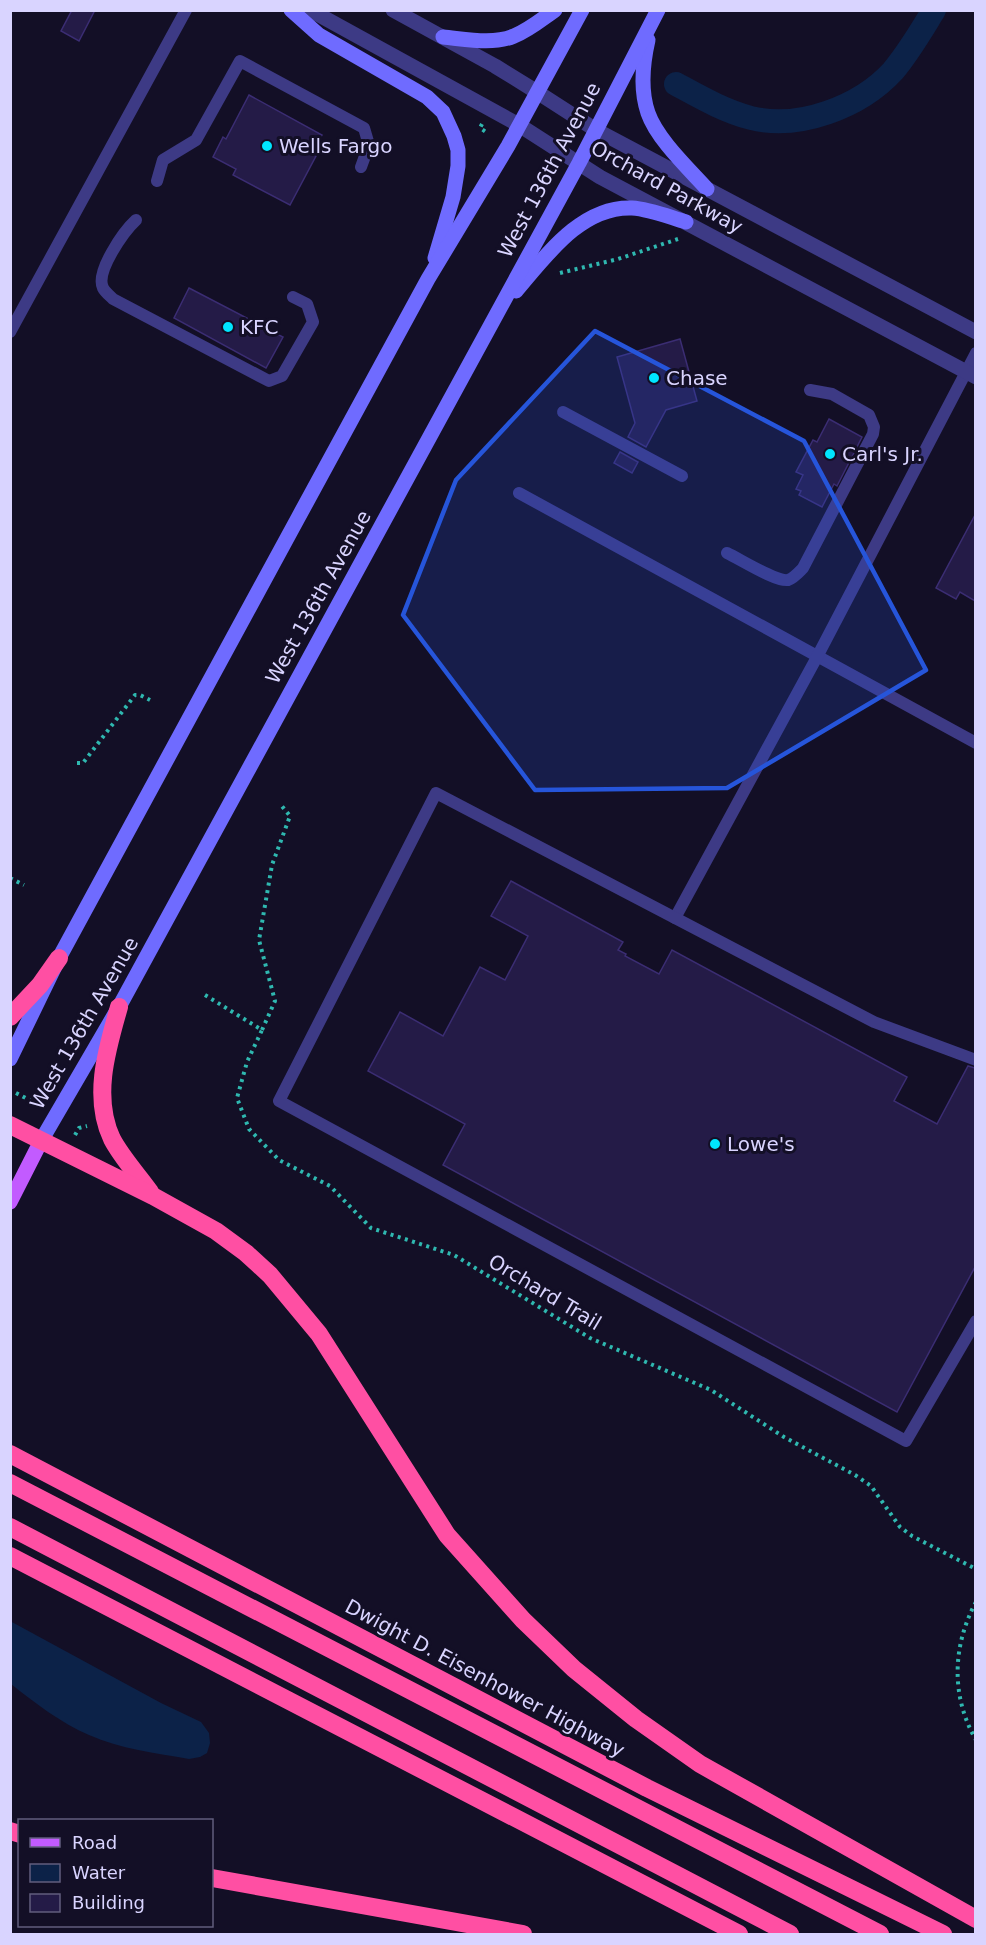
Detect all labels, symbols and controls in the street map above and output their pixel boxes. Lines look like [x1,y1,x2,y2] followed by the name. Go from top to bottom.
[493,78,605,262] street label: West 136th Avenue
[279,134,393,158] place label: Wells Fargo
[587,135,747,239] street label: Orchard Parkway
[260,139,274,153] marker: Wells Fargo
[240,315,279,339] place label: KFC
[221,320,235,334] marker: KFC
[666,366,728,390] place label: Chase
[647,371,661,385] marker: Chase
[842,442,923,466] place label: Carl's Jr.
[823,447,837,461] marker: Carl's Jr.
[260,506,376,688] street label: West 136th Avenue
[25,933,143,1113] street label: West 136th Avenue
[727,1132,795,1156] place label: Lowe's
[708,1137,722,1151] marker: Lowe's
[484,1249,606,1335] street label: Orchard Trail
[341,1594,629,1762] street label: Dwight D. Eisenhower Highway
[18,1819,213,1927] legend
[72,1832,117,1853] text: Road
[72,1862,126,1883] text: Water
[72,1892,145,1913] text: Building

